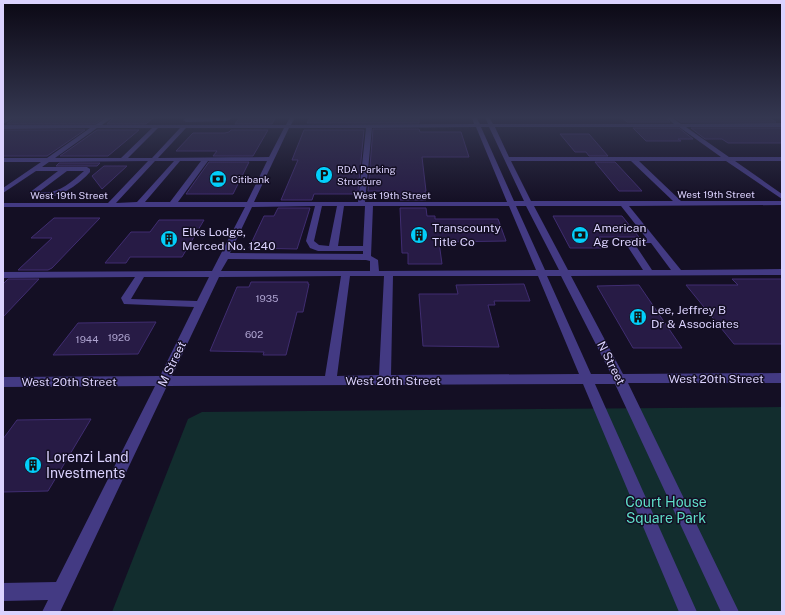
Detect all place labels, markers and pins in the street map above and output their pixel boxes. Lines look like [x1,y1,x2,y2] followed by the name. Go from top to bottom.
[337,163,396,187] place label: RDA Parking Structure
[314,165,334,185] parking icon: RDA Parking Structure
[208,169,228,189] bank icon: Citibank
[231,173,270,185] place label: Citibank
[432,221,501,249] place label: Transcounty Title Co
[593,221,647,249] place label: American Ag Credit
[182,225,276,253] place label: Elks Lodge, Merced No. 1240
[409,225,429,245] building icon: Transcounty Title Co
[570,225,590,245] bank icon: American Ag Credit
[159,229,179,249] building icon: Elks Lodge, Merced No. 1240
[651,303,739,331] place label: Lee, Jeffrey B Dr & Associates
[628,307,648,327] building icon: Lee, Jeffrey B Dr & Associates
[46,449,129,481] place label: Lorenzi Land Investments
[23,455,43,475] building icon: Lorenzi Land Investments

